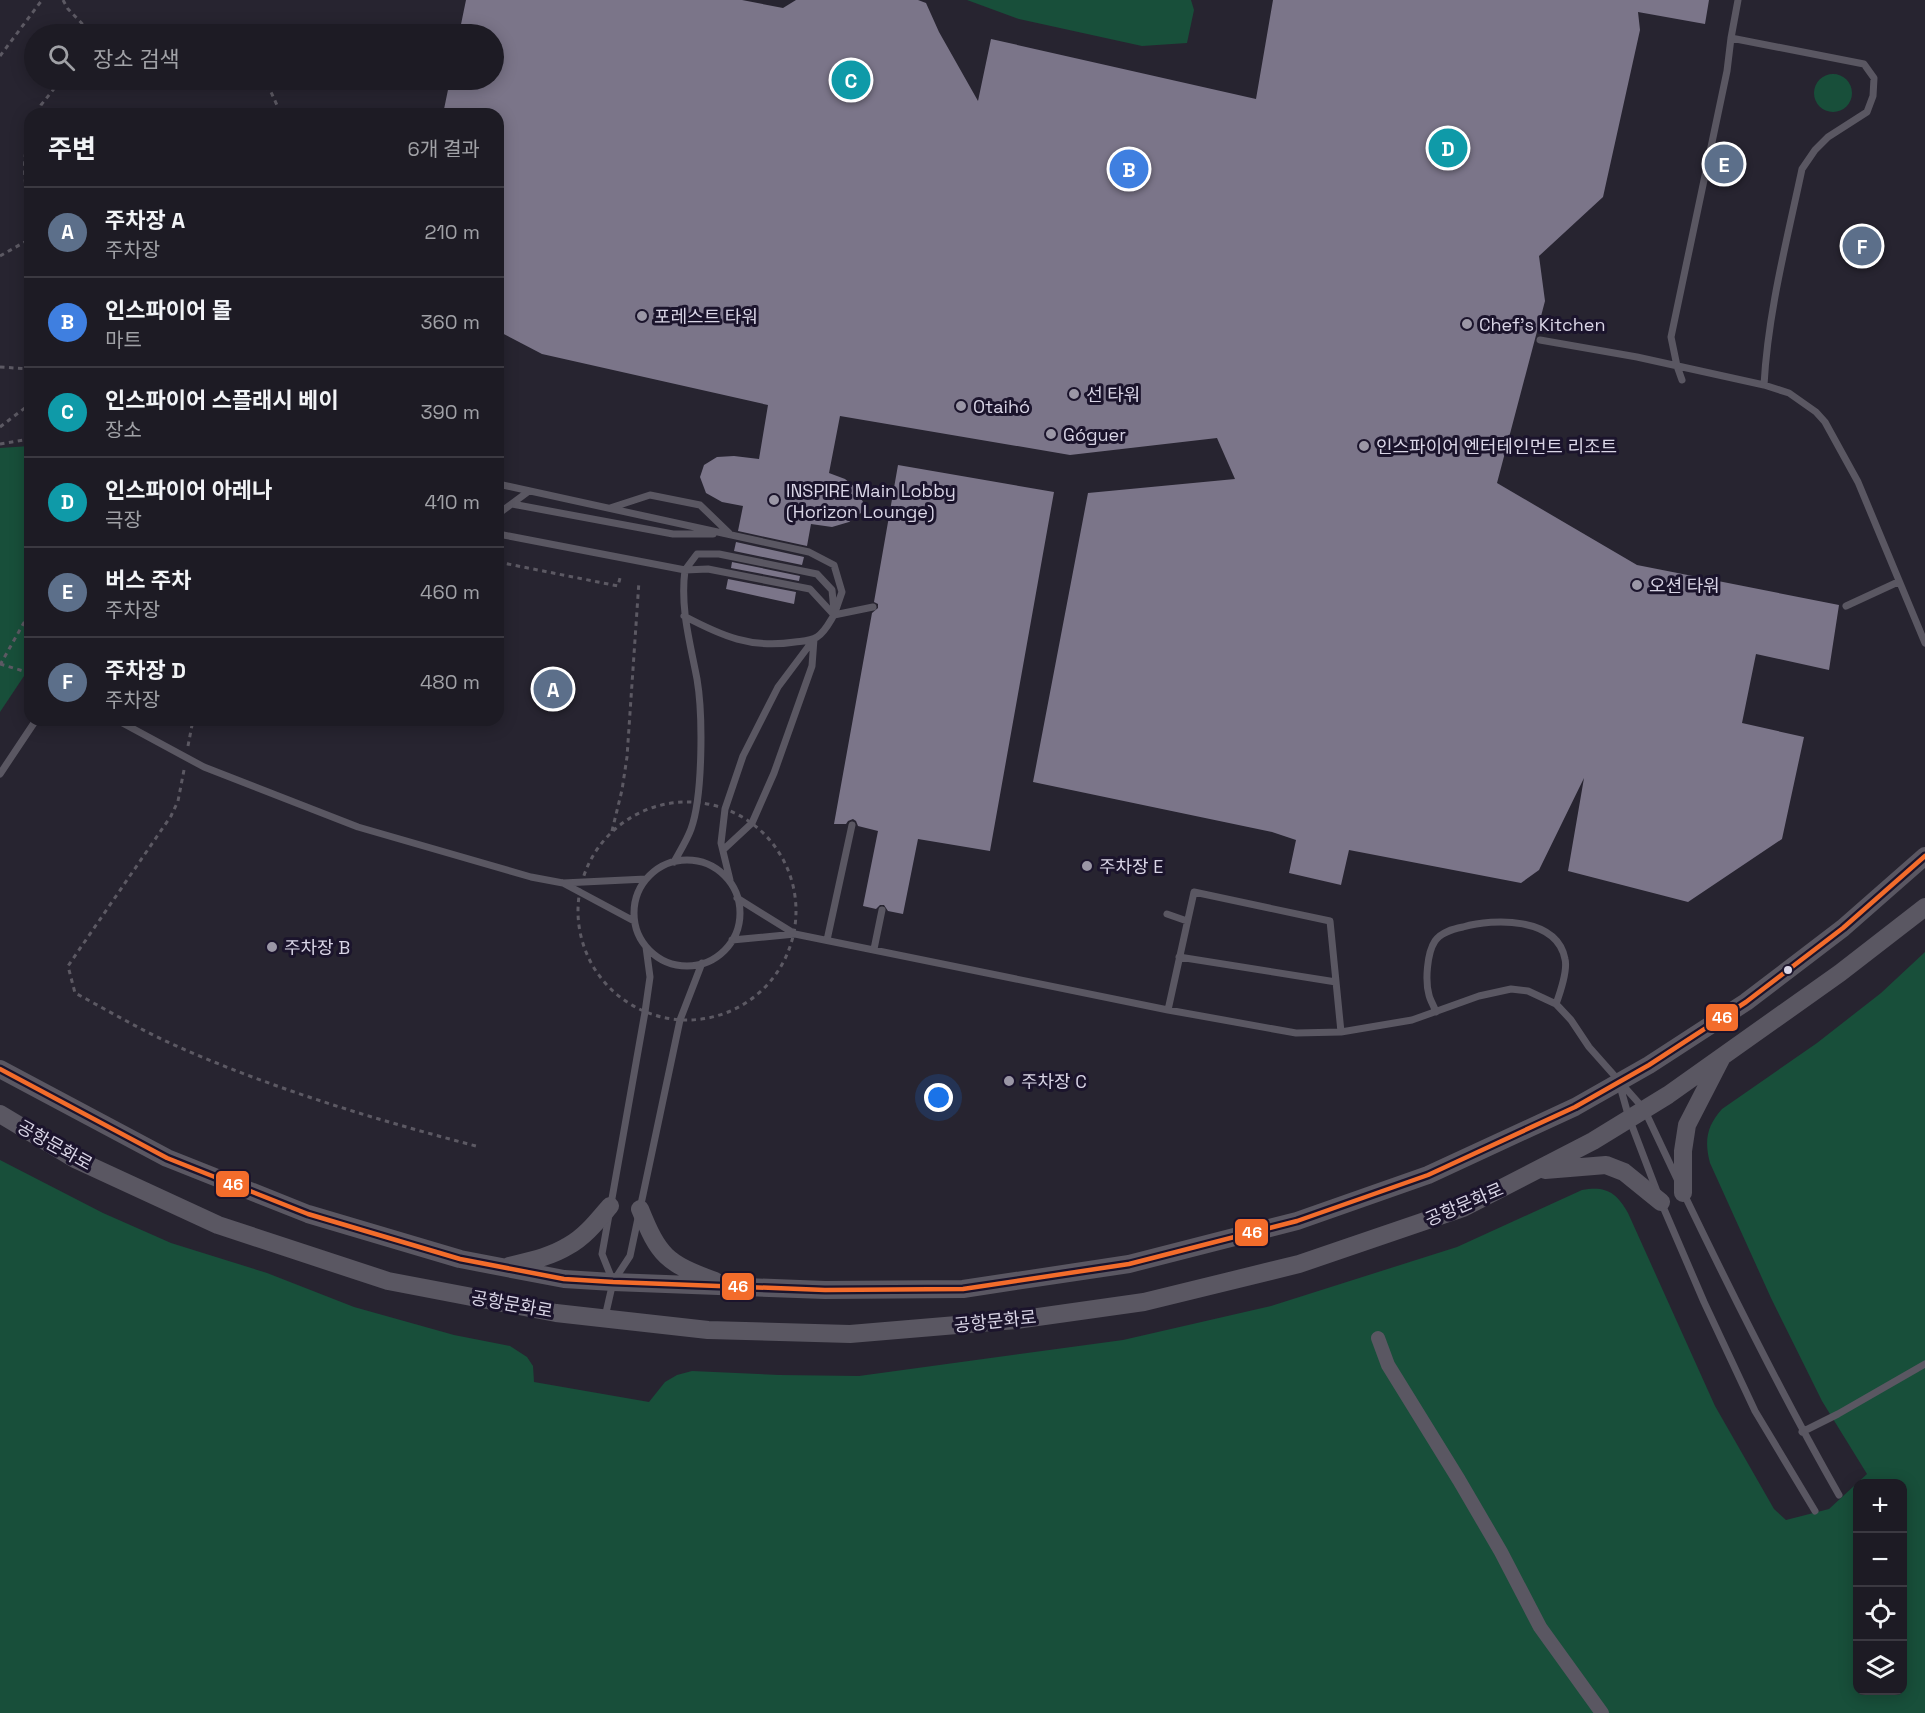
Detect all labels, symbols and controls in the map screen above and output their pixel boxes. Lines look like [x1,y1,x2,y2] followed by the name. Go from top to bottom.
[24,24,504,90] search box
[45,41,78,74] icon: search
[93,45,180,73] text: 장소 검색
[832,58,870,103] pin: C
[1428,126,1468,170] pin: D
[48,132,96,166] text: 주변
[407,136,480,162] text: 6개 결과
[1704,142,1744,186] pin: E
[1110,146,1148,192] pin: B
[105,206,185,234] text: 주차장 A
[61,219,74,245] text: A
[424,219,480,245] text: 210 m
[1842,224,1882,268] pin: F
[105,237,160,263] text: 주차장
[105,296,232,324] text: 인스파이어 몰
[654,305,758,328] place label: 포레스트 타워
[61,309,74,335] text: B
[421,309,480,335] text: 360 m
[635,309,649,323] marker: 포레스트 타워
[1479,313,1606,336] place label: Chef's Kitchen
[1460,317,1474,331] marker: Chef's Kitchen
[105,327,142,353] text: 마트
[1086,383,1140,406] place label: 선 타워
[105,386,339,414] text: 인스파이어 스플래시 베이
[1067,387,1081,401] marker: 선 타워
[973,395,1030,418] place label: Otaihó
[61,399,74,425] text: C
[421,399,480,425] text: 390 m
[954,399,968,413] marker: Otaihó
[105,417,142,443] text: 장소
[1063,423,1126,446] place label: Góguer
[1044,427,1058,441] marker: Góguer
[1376,435,1617,458] place label: 인스파이어 엔터테인먼트 리조트
[1357,439,1371,453] marker: 인스파이어 엔터테인먼트 리조트
[105,476,273,504] text: 인스파이어 아레나
[786,479,956,523] place label: INSPIRE Main Lobby (Horizon Lounge)
[61,489,74,515] text: D
[424,489,480,515] text: 410 m
[767,493,781,507] marker: INSPIRE Main Lobby (Horizon Lounge)
[105,507,142,533] text: 극장
[105,566,192,594] text: 버스 주차
[1649,574,1720,597] place label: 오션 타워
[1630,578,1644,592] marker: 오션 타워
[62,579,73,605] text: E
[420,579,480,605] text: 460 m
[105,597,160,623] text: 주차장
[105,656,186,684] text: 주차장 D
[534,666,572,712] pin: A
[62,669,73,695] text: F
[420,669,480,695] text: 480 m
[105,687,160,713] text: 주차장
[1099,855,1163,878] place label: 주차장 E
[1080,859,1094,873] marker: 주차장 E
[284,936,350,959] place label: 주차장 B
[265,940,279,954] marker: 주차장 B
[1782,964,1794,976] unlabelled marker
[1705,1003,1739,1032] line badge: 46
[1712,1007,1732,1028] text: 46
[1021,1070,1087,1093] place label: 주차장 C
[1002,1074,1016,1088] marker: 주차장 C
[924,1083,953,1112] your location
[13,1115,97,1175] street label: 공항문화로
[215,1170,250,1198] line badge: 46
[223,1174,243,1195] text: 46
[1421,1177,1507,1231] street label: 공항문화로
[1234,1218,1269,1247] line badge: 46
[1242,1222,1262,1243] text: 46
[721,1272,755,1301] line badge: 46
[728,1276,748,1297] text: 46
[469,1285,555,1323] street label: 공항문화로
[953,1305,1037,1337] street label: 공항문화로
[1853,1479,1907,1695] map controls
[1853,1479,1907,1533] button: +
[1853,1533,1907,1587] button: −
[1853,1587,1907,1641] button: locate
[1853,1641,1907,1695] button: layers

